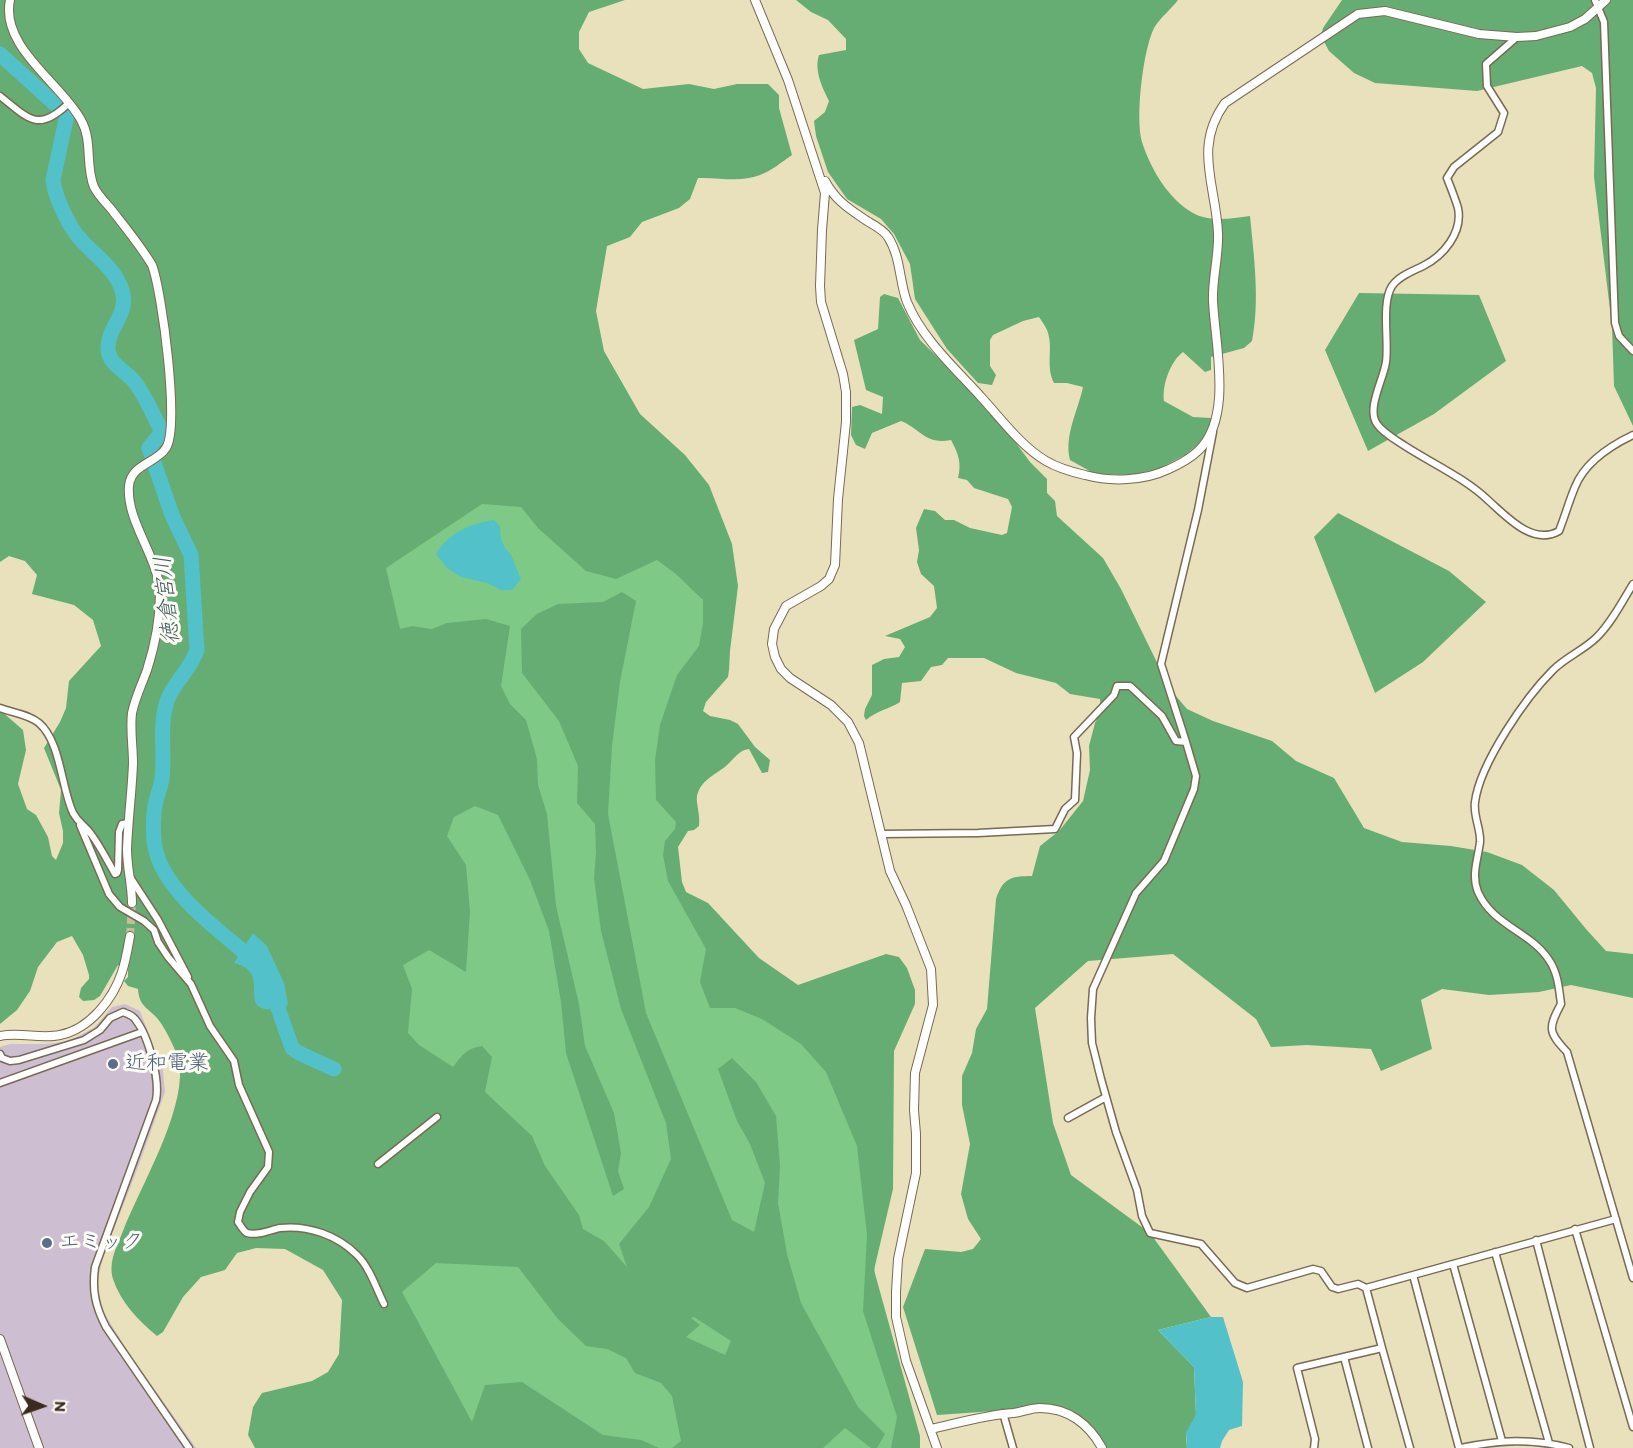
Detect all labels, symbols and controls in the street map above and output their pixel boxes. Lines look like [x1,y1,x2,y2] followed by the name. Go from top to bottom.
[150,555,186,645] water label: 徳倉宮川
[125,1051,209,1077] place label: 近和電業
[106,1057,120,1071] marker: 近和電業
[59,1230,143,1256] place label: エミック
[40,1236,54,1250] marker: エミック
[12,1376,72,1436] north arrow
[51,1401,70,1412] text: N

